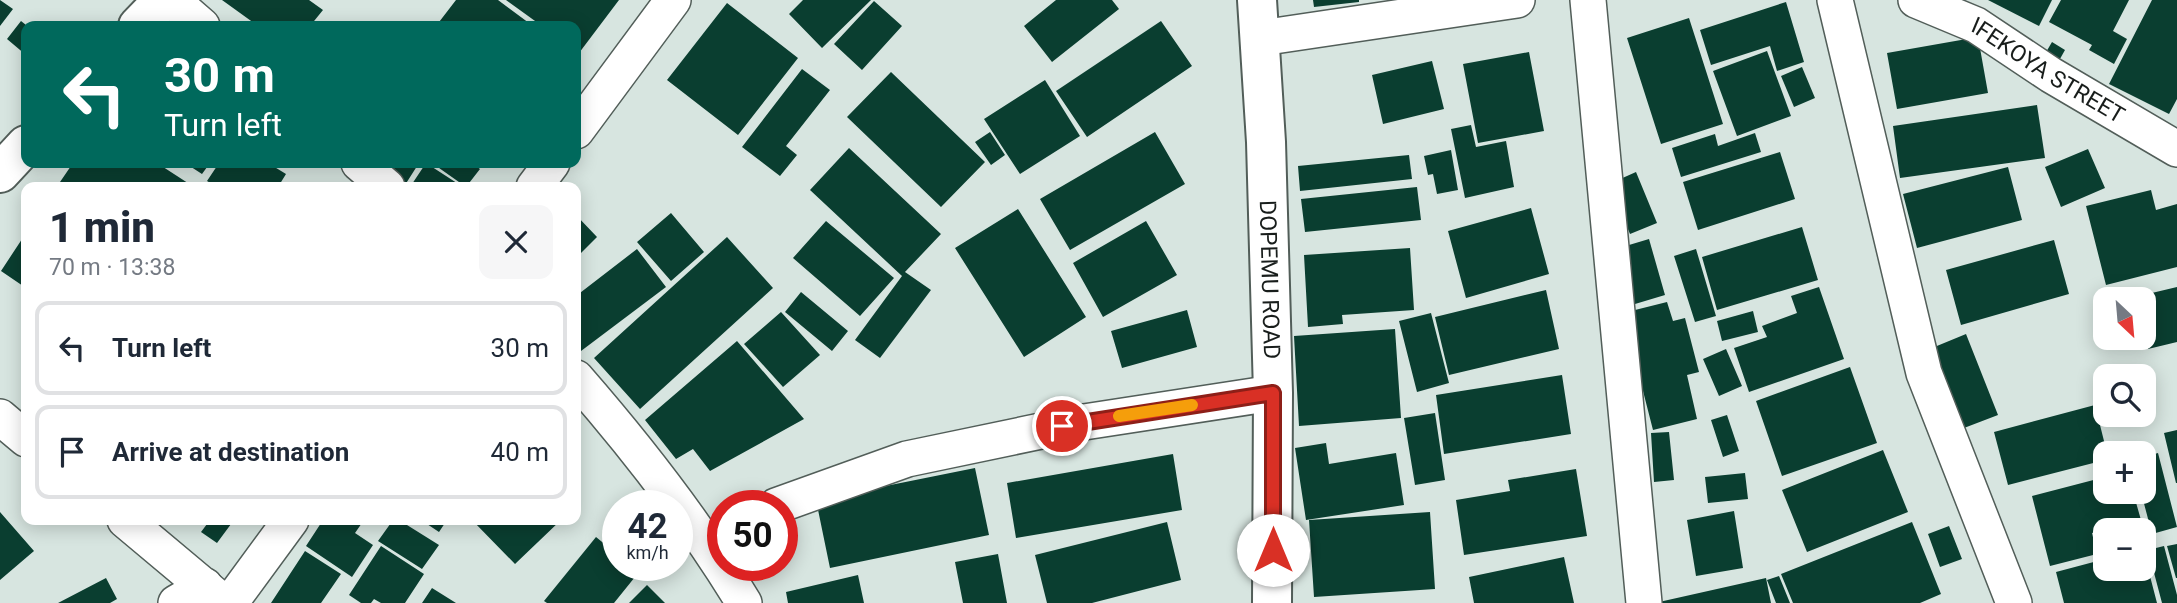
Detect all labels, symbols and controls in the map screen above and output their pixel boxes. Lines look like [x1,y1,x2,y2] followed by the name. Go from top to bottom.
[1968,11,2130,129] street label: IFEKOYA STREET
[164,47,275,104] text: 30 m
[49,49,140,140] icon: left
[164,106,282,144] text: Turn left
[1254,200,1286,360] street label: DOPEMU ROAD
[49,203,155,252] text: 1 min
[479,205,553,279] button: close
[49,254,175,281] text: 70 m · 13:38
[2093,287,2156,350] north arrow
[2093,287,2156,581] map controls
[53,329,91,367] icon: left
[112,333,211,363] text: Turn left
[491,333,549,363] text: 30 m
[2093,364,2156,427] button: search
[1032,396,1092,456] pin
[1043,407,1081,445] icon: arrive
[53,433,91,471] icon: arrive
[112,437,349,467] text: Arrive at destination
[491,437,549,467] text: 40 m
[2093,441,2156,504] button: +
[707,490,798,581] speed limit sign: 50
[627,506,668,547] text: 42
[1236,513,1310,587] position arrow
[2093,518,2156,581] button: −
[626,542,669,563] text: km/h

